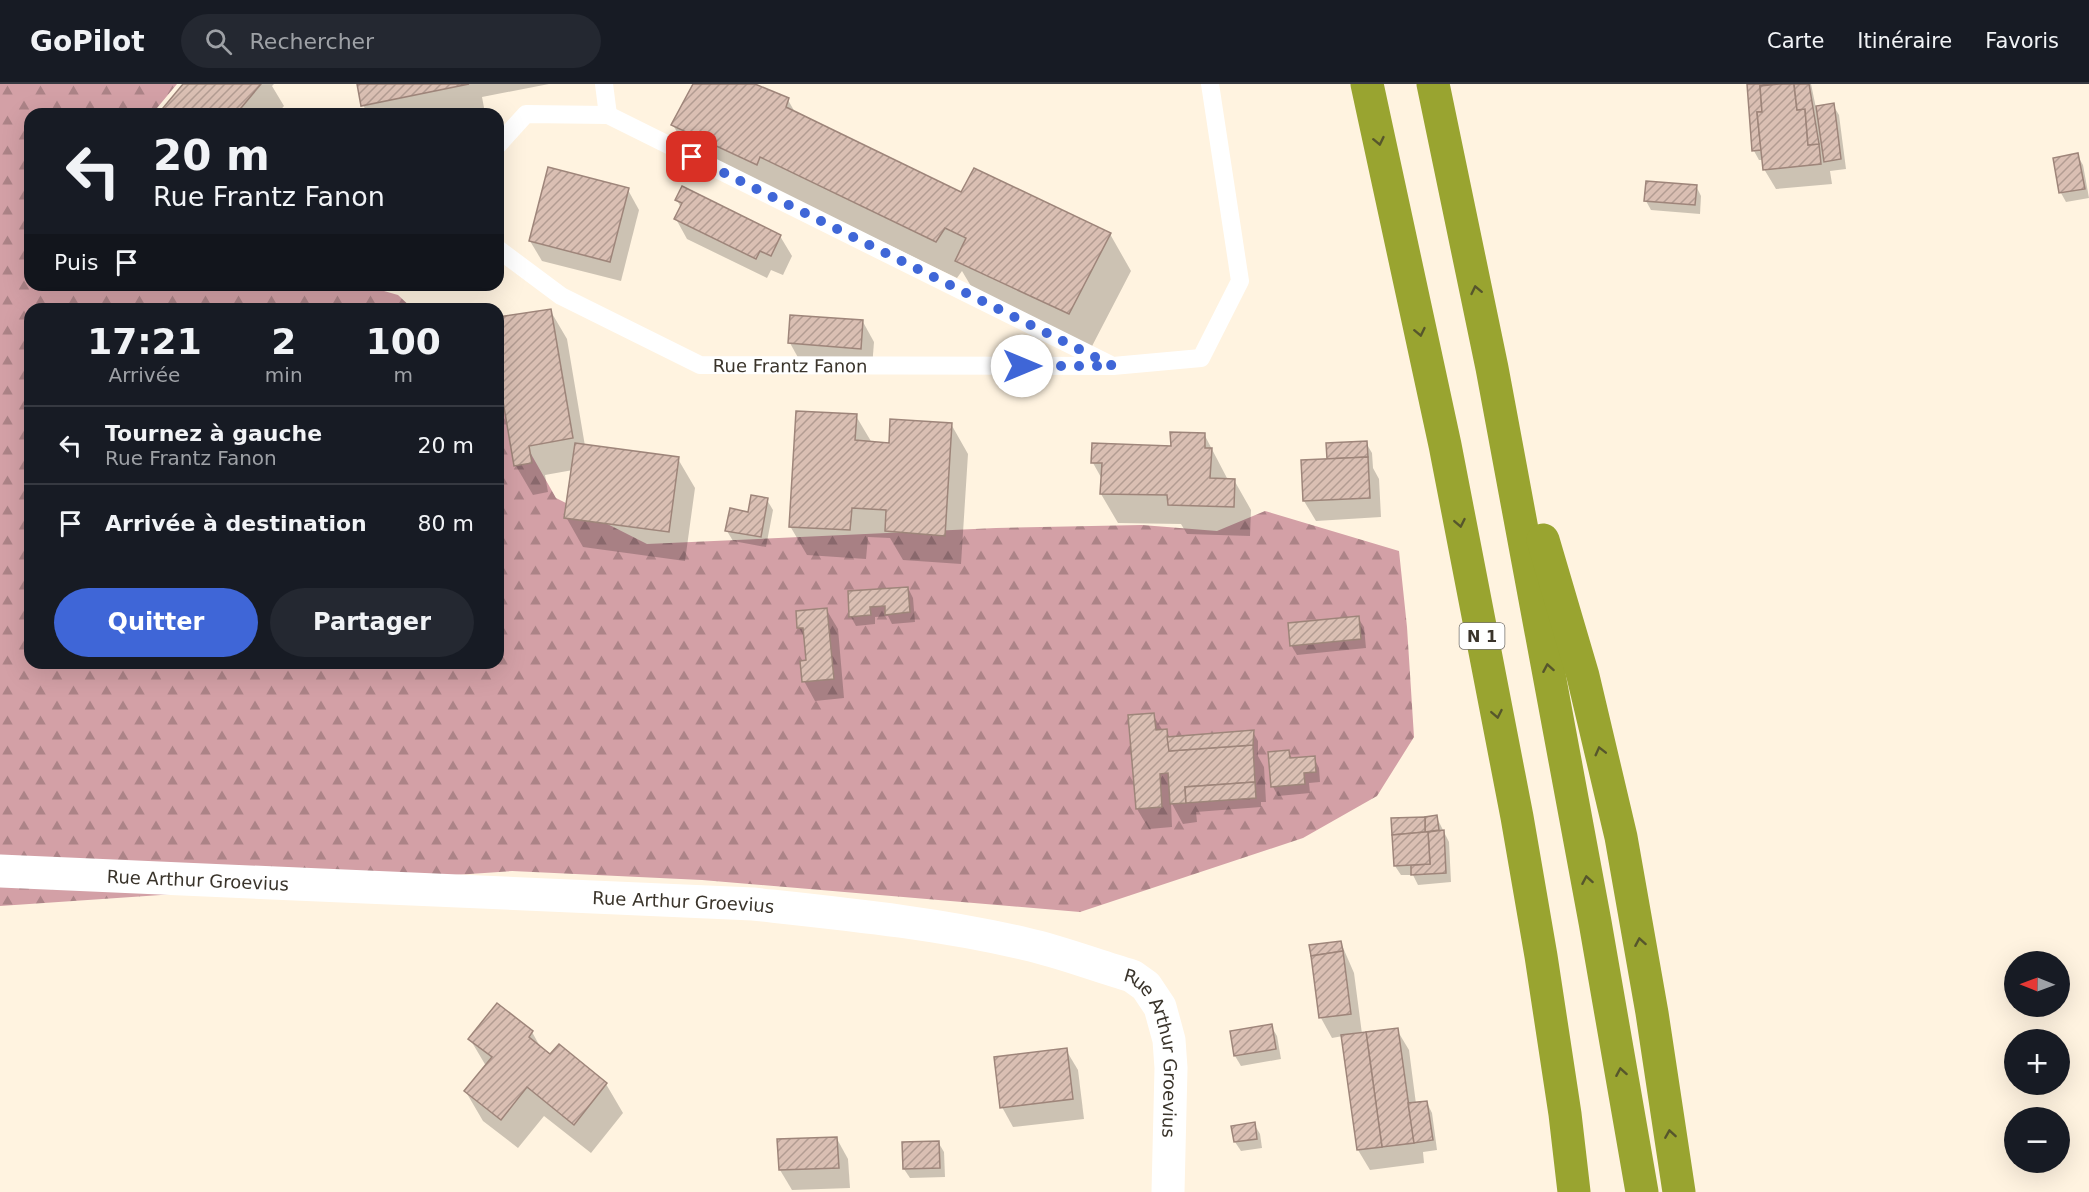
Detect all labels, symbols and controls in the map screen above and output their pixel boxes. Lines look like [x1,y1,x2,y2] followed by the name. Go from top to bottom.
[181,14,601,68] search box
[30,25,145,58] text: GoPilot
[202,25,235,58] icon: search
[250,29,374,54] text: Rechercher
[1767,29,1824,53] text: Carte
[1857,29,1952,53] text: Itinéraire
[1985,29,2059,53] text: Favoris
[153,131,270,180] text: 20 m
[666,131,717,182] pin
[54,132,132,210] icon: left
[1372,136,1385,146] one-way arrow
[675,140,708,173] icon: arrive
[153,181,385,212] text: Rue Frantz Fanon
[110,246,143,279] icon: arrive
[54,250,98,275] text: Puis
[1470,285,1483,295] one-way arrow
[87,321,202,362] text: 17:21
[271,321,296,362] text: 2
[366,321,441,362] text: 100
[1413,327,1426,337] one-way arrow
[990,334,1054,398] position arrow
[713,355,868,376] street label: Rue Frantz Fanon
[109,363,180,387] text: Arrivée
[265,363,303,387] text: min
[394,363,413,387] text: m
[105,421,322,446] text: Tournez à gauche
[54,429,87,462] icon: left
[418,433,474,458] text: 20 m
[105,446,277,470] text: Rue Frantz Fanon
[54,507,87,540] icon: arrive
[105,511,367,536] text: Arrivée à destination
[418,511,474,536] text: 80 m
[1453,517,1466,527] one-way arrow
[54,588,258,657] button: Quitter
[270,588,474,657] button: Partager
[1460,623,1504,649] road number: N 1
[1542,663,1555,673] one-way arrow
[1490,709,1503,719] one-way arrow
[1594,746,1607,756] one-way arrow
[106,865,289,894] street label: Rue Arthur Groevius
[1581,876,1594,886] one-way arrow
[592,886,775,917] street label: Rue Arthur Groevius
[1634,937,1646,946] one-way arrow
[2004,951,2070,1017] north arrow
[2004,951,2070,1173] map controls
[1122,964,1182,1138] street label: Rue Arthur Groevius
[2004,1029,2070,1095] button: +
[1615,1068,1628,1078] one-way arrow
[2004,1107,2070,1173] button: −
[1665,1130,1677,1139] one-way arrow

